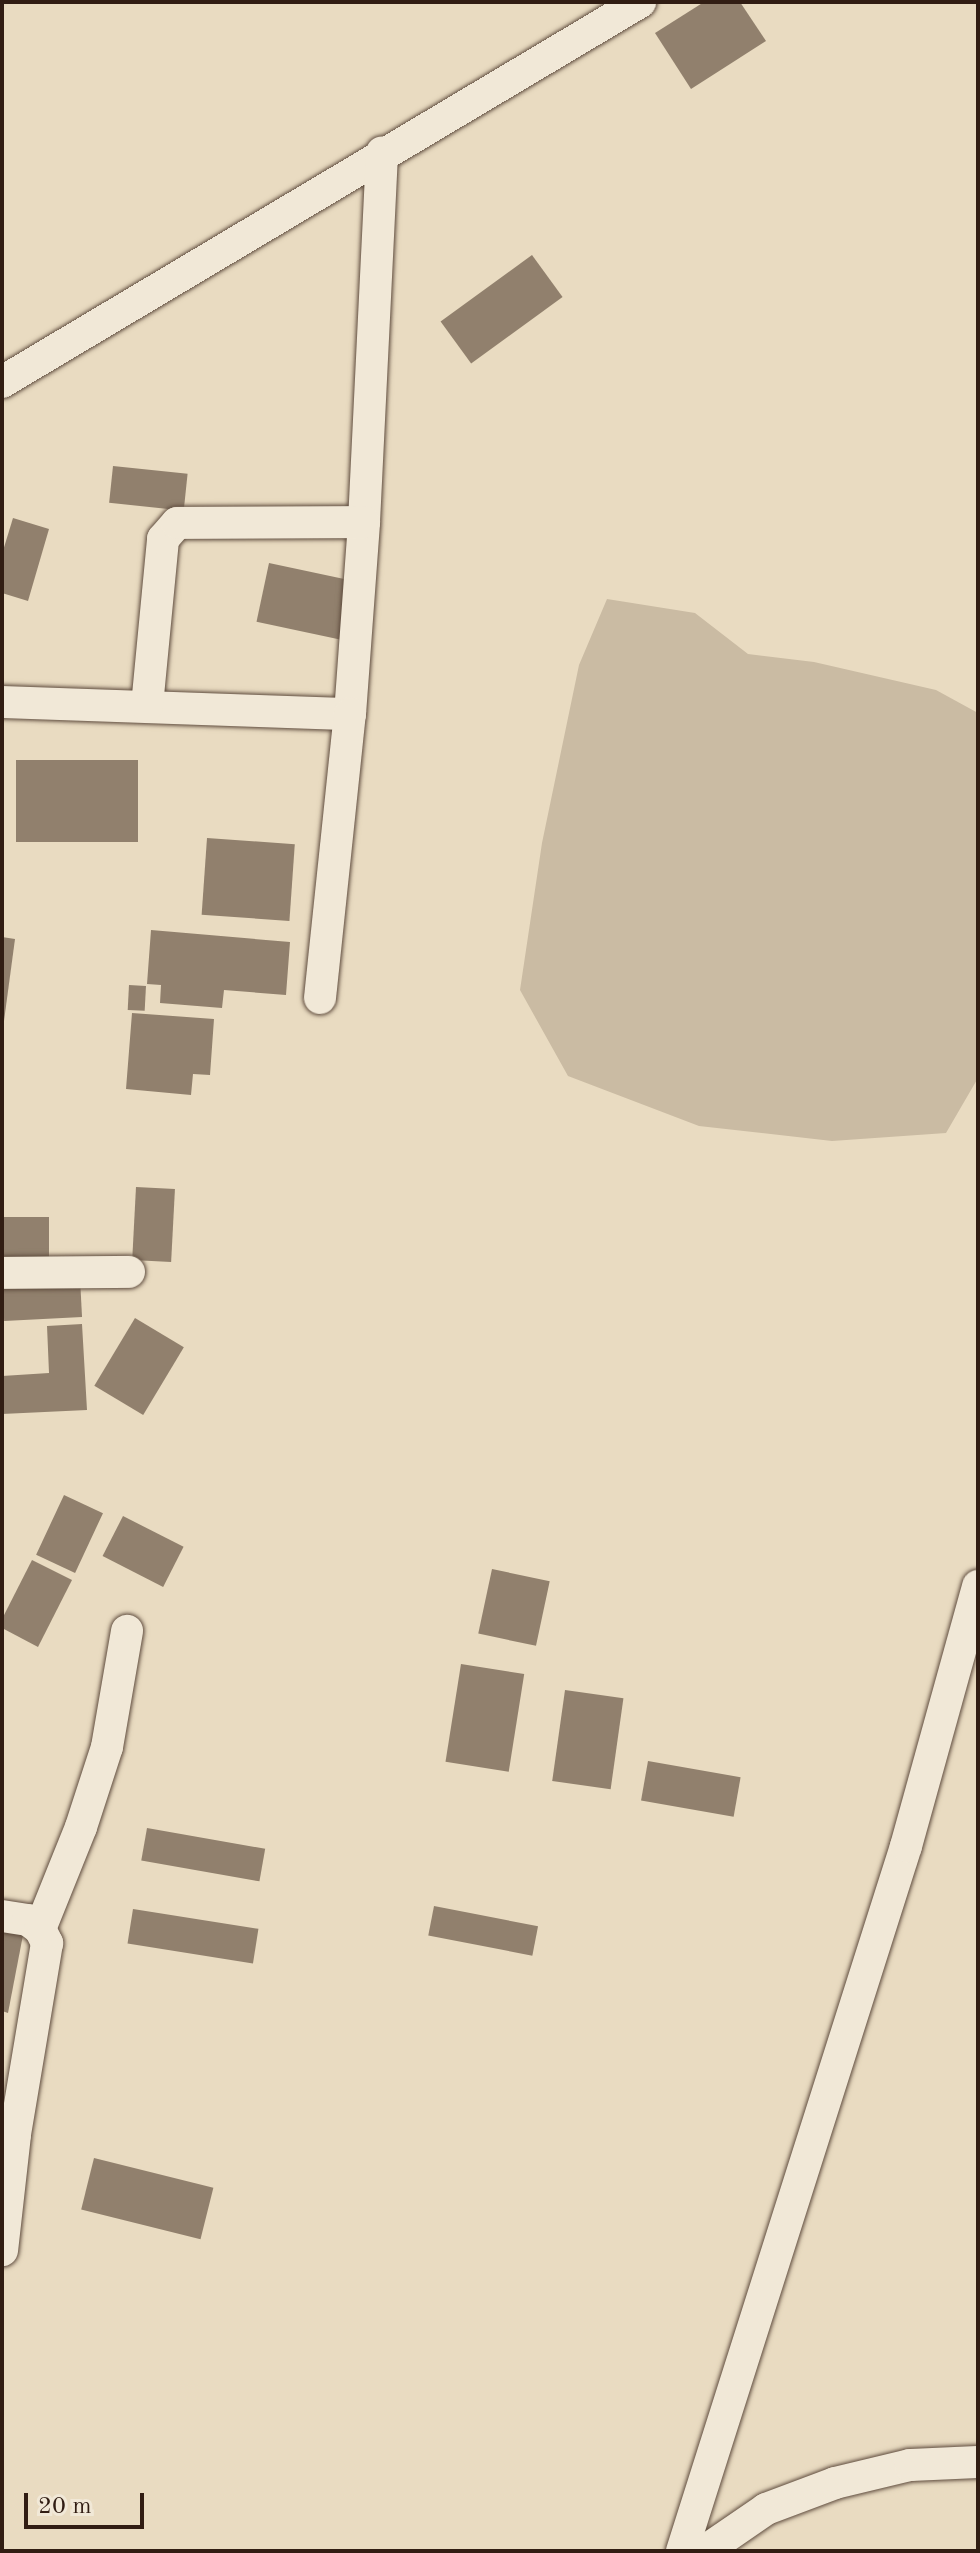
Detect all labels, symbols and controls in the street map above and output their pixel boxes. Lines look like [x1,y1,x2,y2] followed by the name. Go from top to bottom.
[28,2477,148,2527] scale bar
[38,2495,92,2519] text: 20 m

